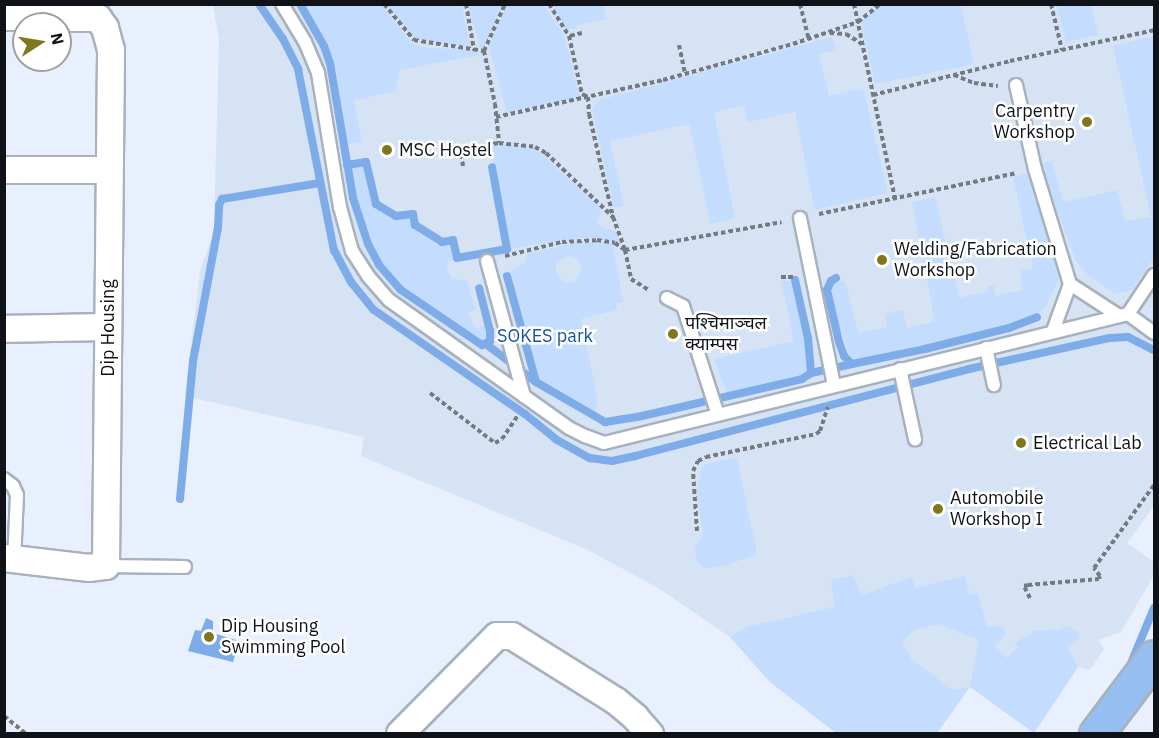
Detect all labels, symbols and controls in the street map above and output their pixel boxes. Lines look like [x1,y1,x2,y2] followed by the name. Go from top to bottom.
[12,12,72,72] north arrow
[47,31,69,46] text: N
[994,101,1075,144] place label: Carpentry Workshop
[1080,115,1094,129] marker: Carpentry Workshop
[399,139,492,161] place label: MSC Hostel
[380,143,394,157] marker: MSC Hostel
[894,239,1057,282] place label: Welding/Fabrication Workshop
[875,253,889,267] marker: Welding/Fabrication Workshop
[97,279,119,377] street label: Dip Housing
[685,313,767,356] place label: पश्‍चिमाञ्‍चल क्याम्पस
[497,325,593,347] park label: SOKES park
[666,327,680,341] marker: पश्‍चिमाञ्‍चल क्याम्पस
[1033,432,1142,454] place label: Electrical Lab
[1014,436,1028,450] marker: Electrical Lab
[950,488,1044,530] place label: Automobile Workshop I
[931,502,945,516] marker: Automobile Workshop I
[221,616,345,658] place label: Dip Housing Swimming Pool
[202,630,216,644] marker: Dip Housing Swimming Pool

